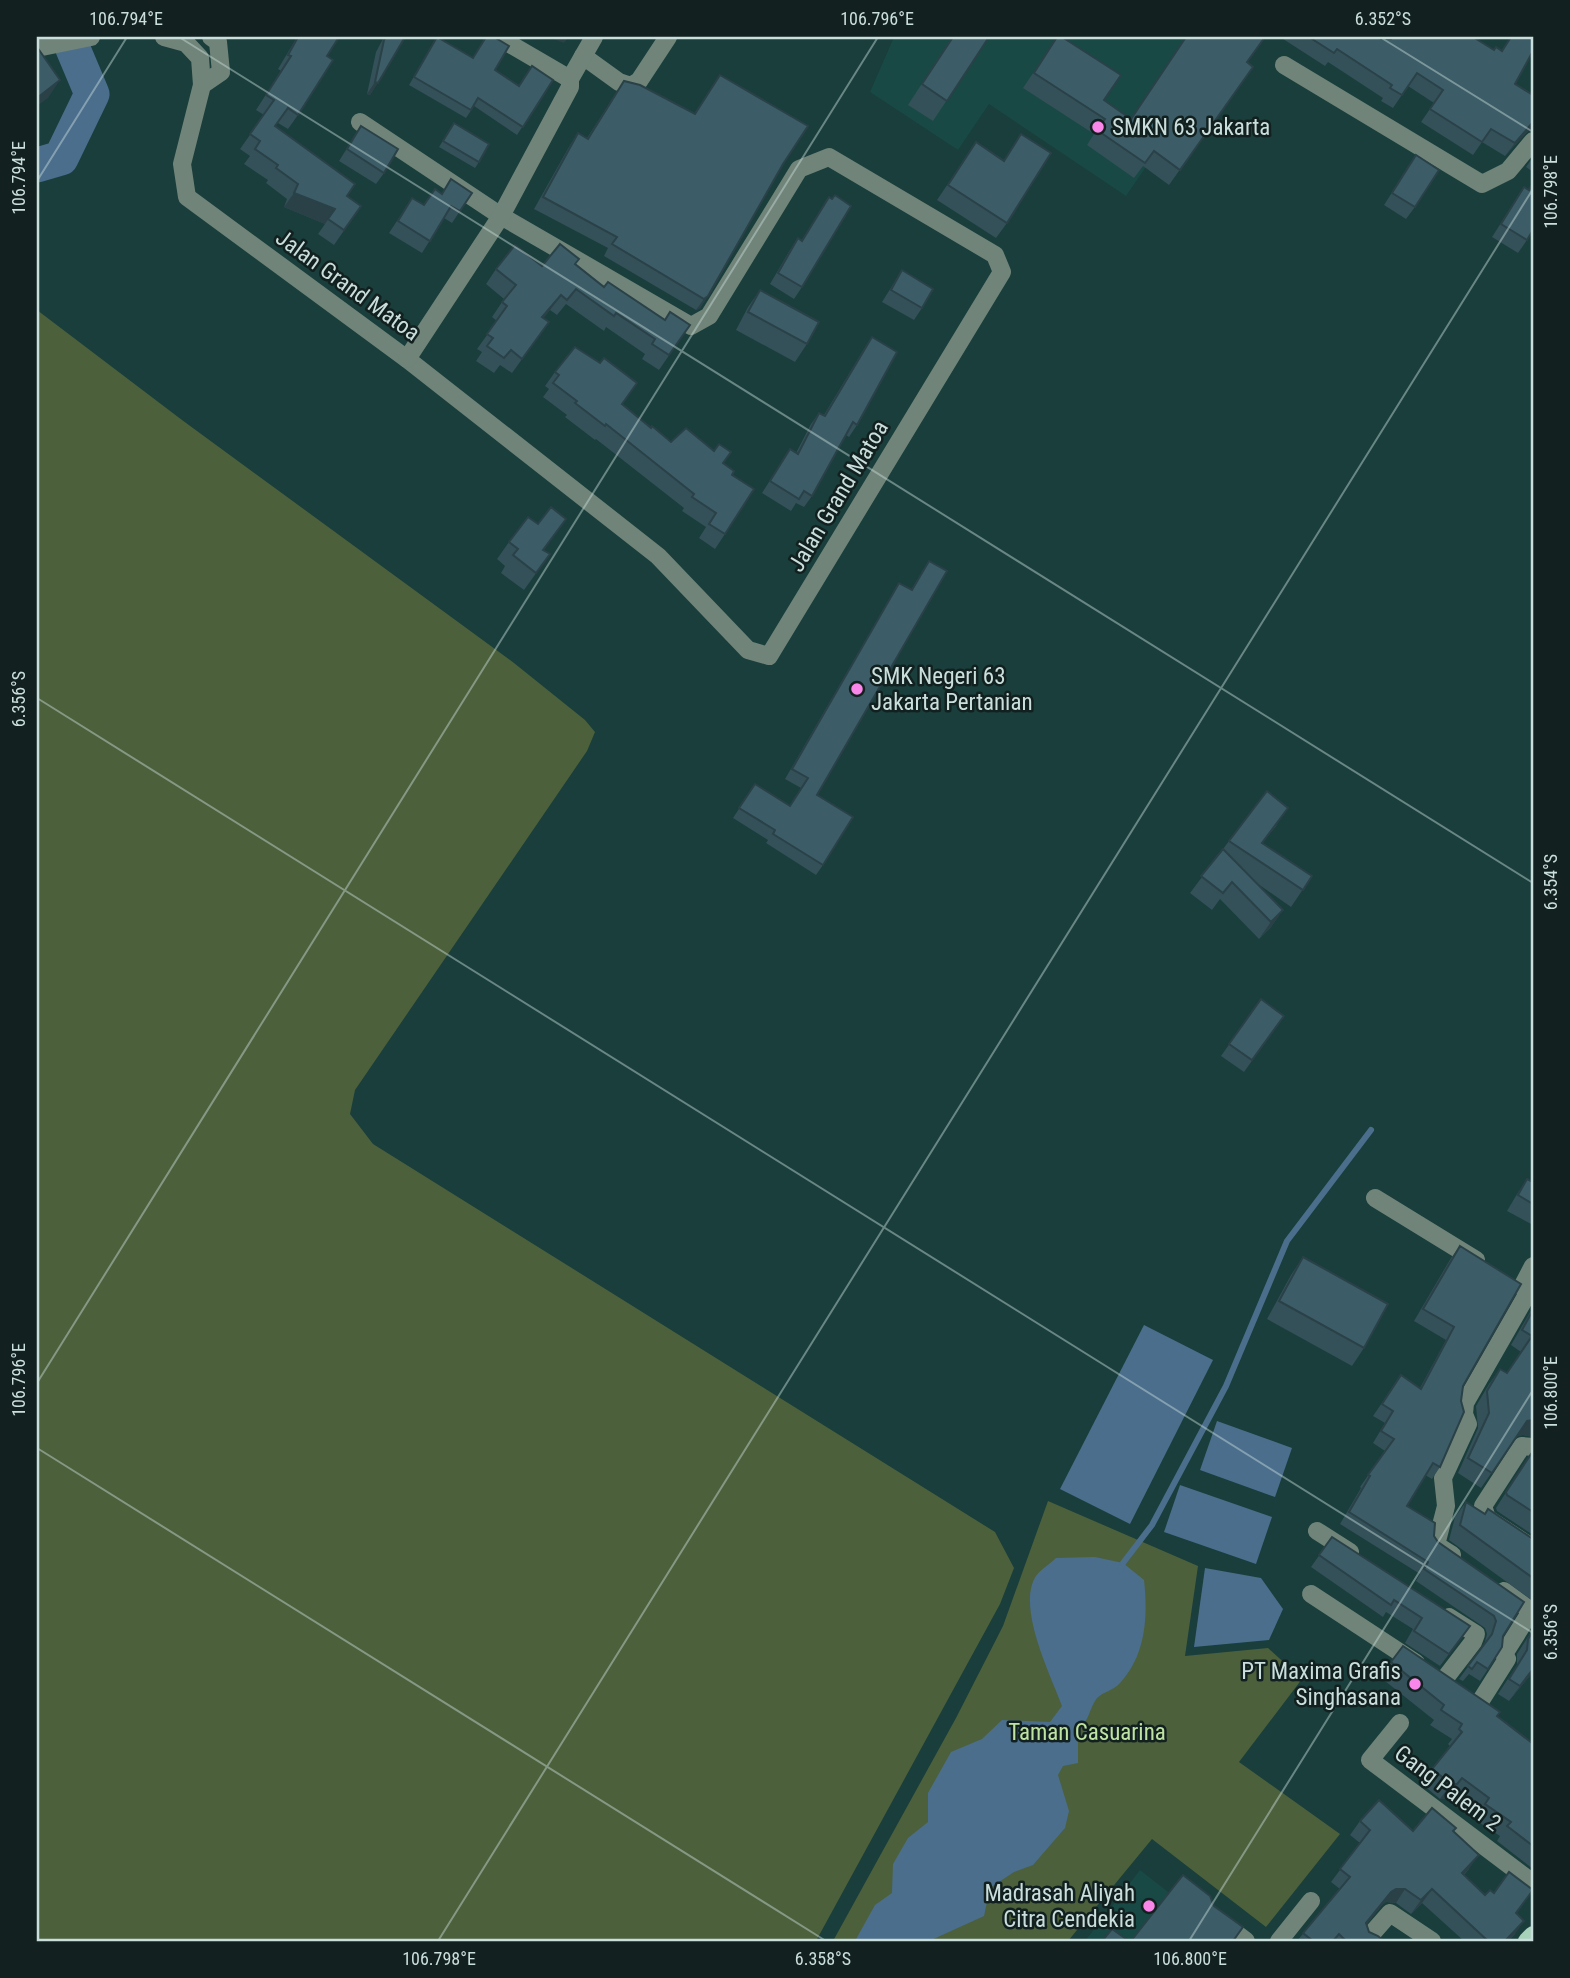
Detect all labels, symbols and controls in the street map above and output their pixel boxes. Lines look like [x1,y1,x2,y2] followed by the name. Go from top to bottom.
[89,8,163,29] text: 106.794°E
[840,8,914,29] text: 106.796°E
[1355,8,1411,29] text: 6.352°S
[1112,114,1270,141] place label: SMKN 63 Jakarta
[1090,119,1106,135] marker: SMKN 63 Jakarta
[8,141,29,215] text: 106.794°E
[1540,155,1561,229] text: 106.798°E
[270,224,425,347] street label: Jalan Grand Matoa
[783,416,894,577] street label: Jalan Grand Matoa
[871,663,1033,716] place label: SMK Negeri 63 Jakarta Pertanian
[8,671,29,727] text: 6.356°S
[849,681,865,697] marker: SMK Negeri 63 Jakarta Pertanian
[1540,854,1561,910] text: 6.354°S
[8,1343,29,1417] text: 106.796°E
[1540,1356,1561,1430] text: 106.800°E
[1540,1604,1561,1660] text: 6.356°S
[1241,1658,1401,1711] place label: PT Maxima Grafis Singhasana
[1407,1676,1423,1692] marker: PT Maxima Grafis Singhasana
[1008,1719,1166,1746] park label: Taman Casuarina
[1389,1740,1506,1837] street label: Gang Palem 2
[984,1880,1135,1933] place label: Madrasah Aliyah Citra Cendekia
[1141,1898,1157,1914] marker: Madrasah Aliyah Citra Cendekia
[402,1948,476,1969] text: 106.798°E
[795,1948,851,1969] text: 6.358°S
[1153,1948,1227,1969] text: 106.800°E

